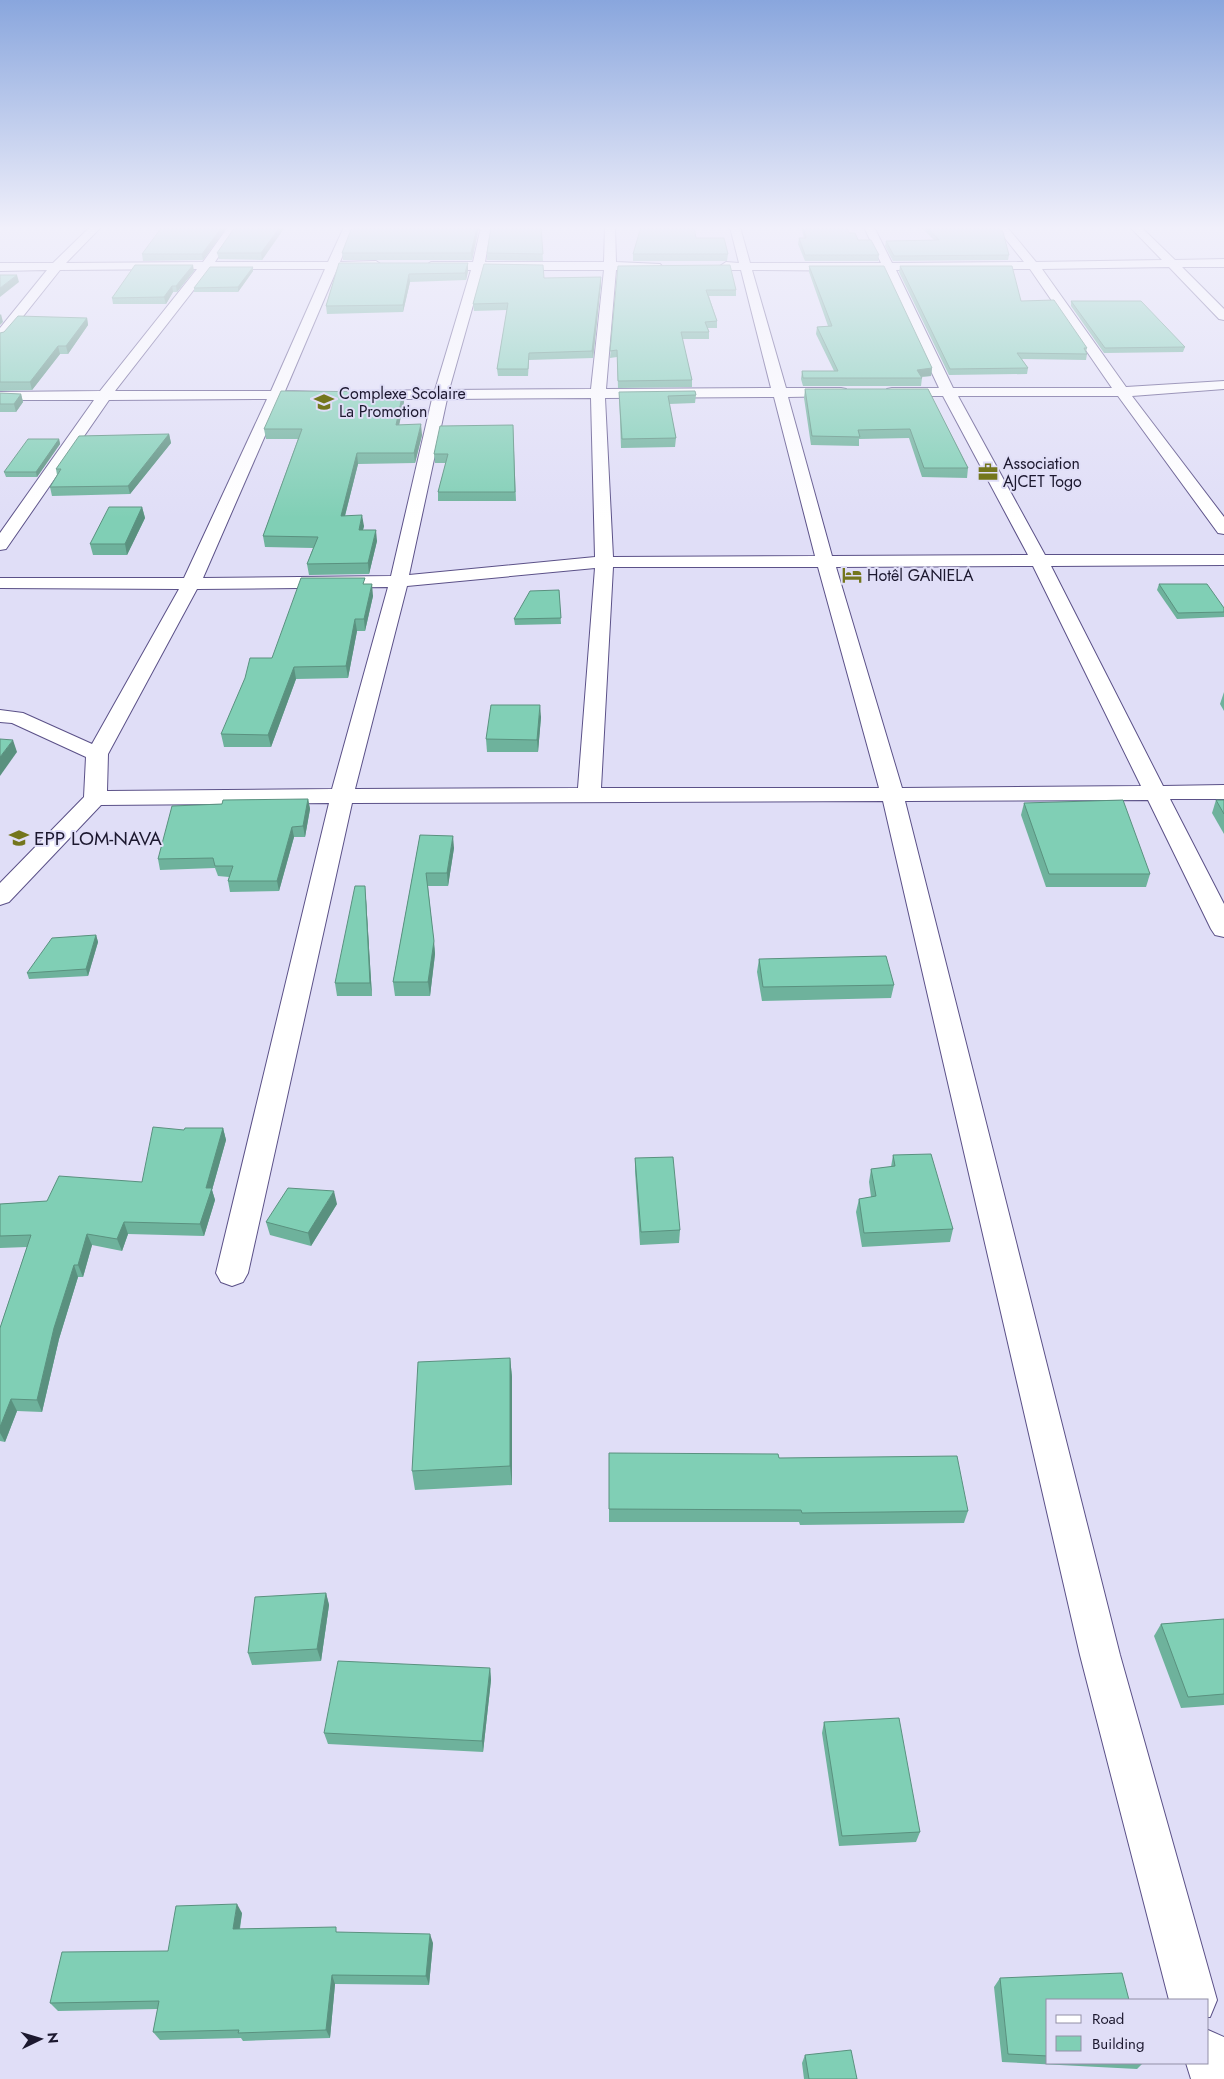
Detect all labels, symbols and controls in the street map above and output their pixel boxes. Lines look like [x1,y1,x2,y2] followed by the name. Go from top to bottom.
[339,382,466,423] place label: Complexe Scolaire La Promotion
[313,391,335,413] school or university icon: Complexe Scolaire La Promotion
[1003,452,1082,493] place label: Association AJCET Togo
[977,461,999,483] office icon: Association AJCET Togo
[841,564,863,586] hotel icon: Hotêl GANIELA
[867,564,974,587] place label: Hotêl GANIELA
[34,825,162,852] place label: EPP LOM-NAVA
[8,827,30,849] school or university icon: EPP LOM-NAVA
[1046,1999,1209,2064] legend
[1092,2008,1124,2030] text: Road
[15,2014,65,2064] north arrow
[43,2031,63,2044] text: N
[1092,2033,1144,2055] text: Building

